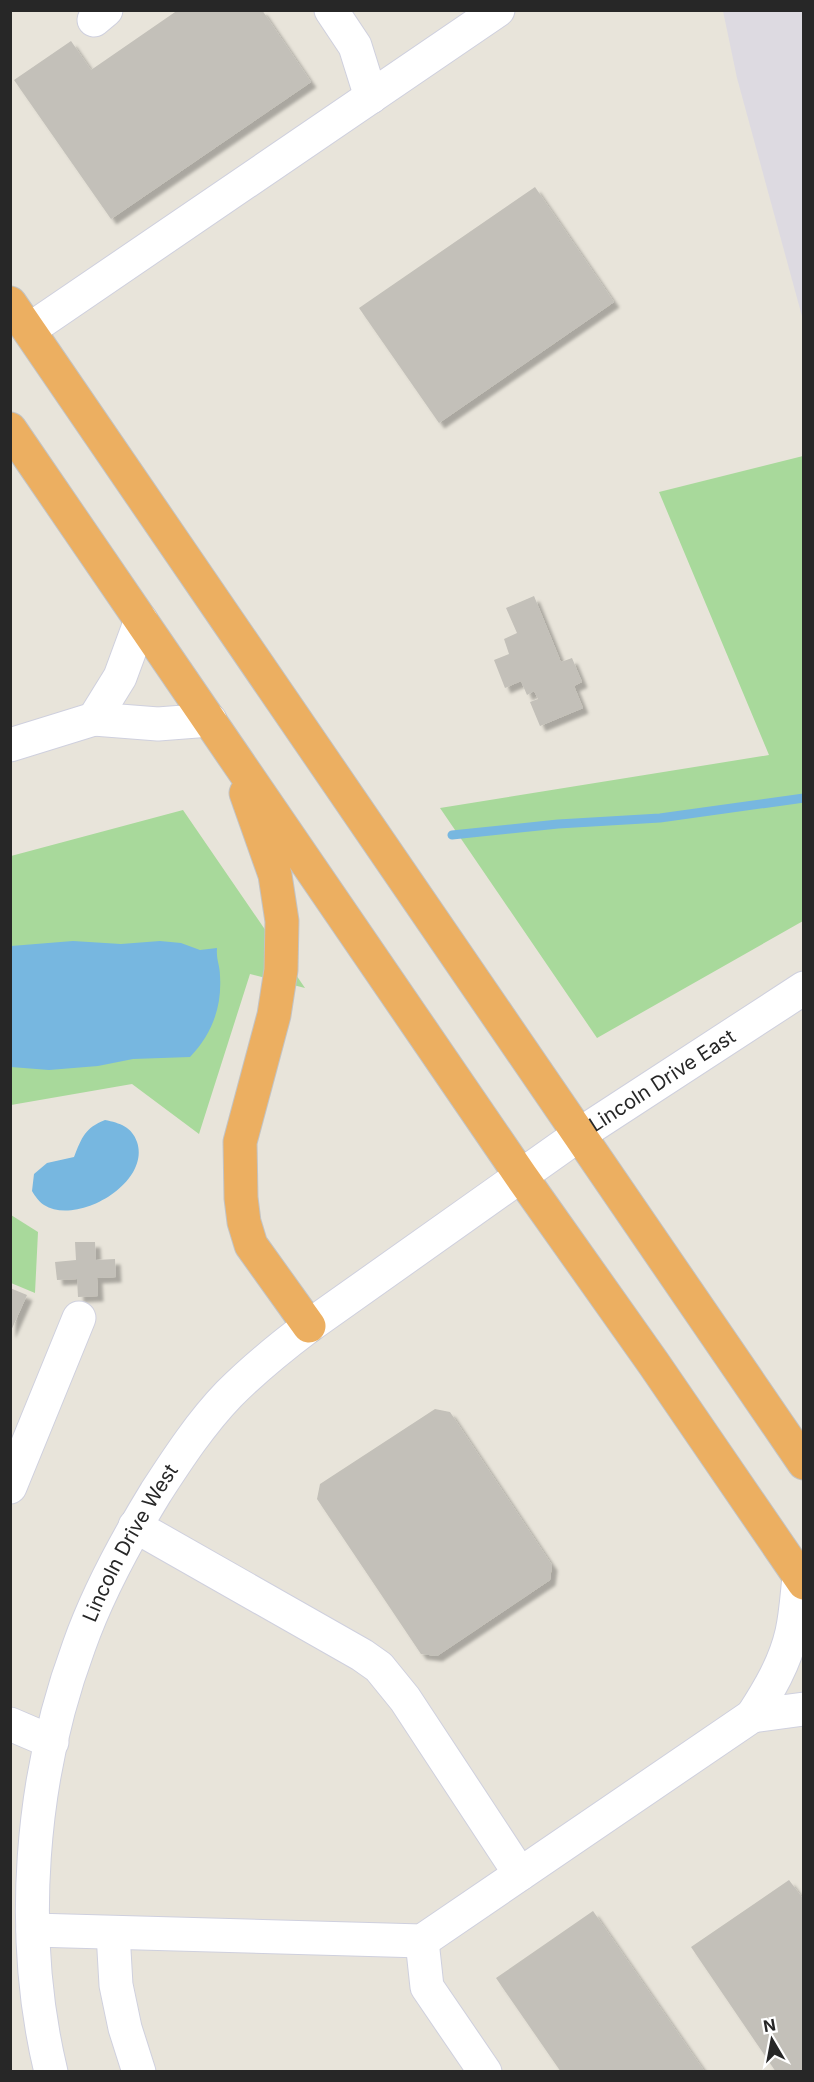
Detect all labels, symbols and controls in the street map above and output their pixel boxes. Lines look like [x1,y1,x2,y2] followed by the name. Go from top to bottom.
[585,1024,740,1137] street label: Lincoln Drive East
[77,1459,183,1626] street label: Lincoln Drive West
[742,2010,802,2070] north arrow
[762,2014,777,2036] text: N

